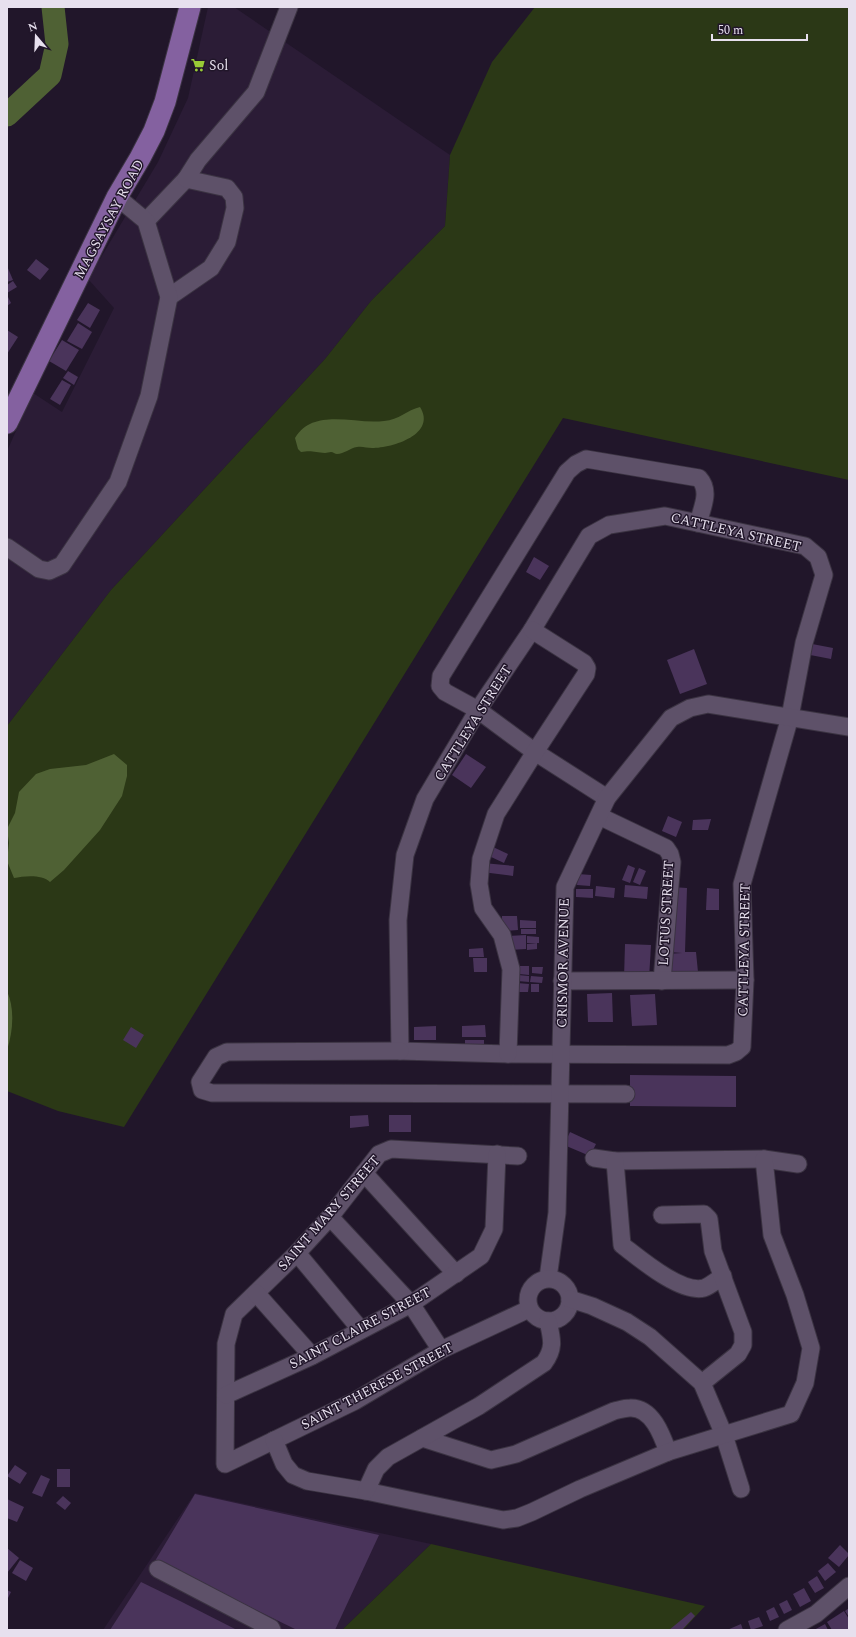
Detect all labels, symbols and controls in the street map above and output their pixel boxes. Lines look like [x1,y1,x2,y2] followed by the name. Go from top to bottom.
[16,16,56,56] north arrow
[712,16,807,42] scale bar
[26,18,40,37] text: N
[718,21,743,40] text: 50 m
[209,55,228,76] place label: Sol
[190,57,206,73] supermarket icon: Sol
[69,156,149,282] street label: MAGSAYSAY ROAD
[669,507,803,557] street label: CATTLEYA STREET
[429,661,517,785] street label: CATTLEYA STREET
[653,860,679,966] street label: LOTUS STREET
[732,883,756,1017] street label: CATTLEYA STREET
[551,898,575,1028] street label: CRISMOR AVENUE
[273,1150,385,1276] street label: SAINT MARY STREET
[285,1282,435,1374] street label: SAINT CLAIRE STREET
[297,1337,457,1435] street label: SAINT THERESE STREET

